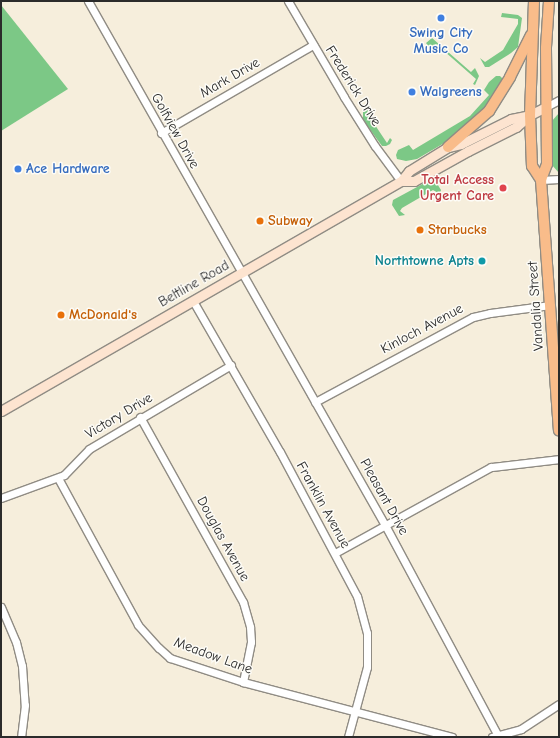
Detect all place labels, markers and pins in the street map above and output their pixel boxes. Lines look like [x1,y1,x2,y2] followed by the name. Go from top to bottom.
[436,13,446,23] marker: Swing City Music Co
[410,25,472,58] place label: Swing City Music Co
[420,84,482,100] place label: Walgreens
[407,87,417,97] marker: Walgreens
[26,161,110,177] place label: Ace Hardware
[13,164,23,174] marker: Ace Hardware
[420,172,494,204] place label: Total Access Urgent Care
[497,182,509,194] marker: Total Access Urgent Care
[268,213,312,229] place label: Subway
[255,216,265,226] marker: Subway
[428,222,487,238] place label: Starbucks
[415,225,425,235] marker: Starbucks
[375,253,474,269] place label: Northtowne Apts
[477,256,487,266] marker: Northtowne Apts
[69,307,137,323] place label: McDonald's
[56,310,66,320] marker: McDonald's

